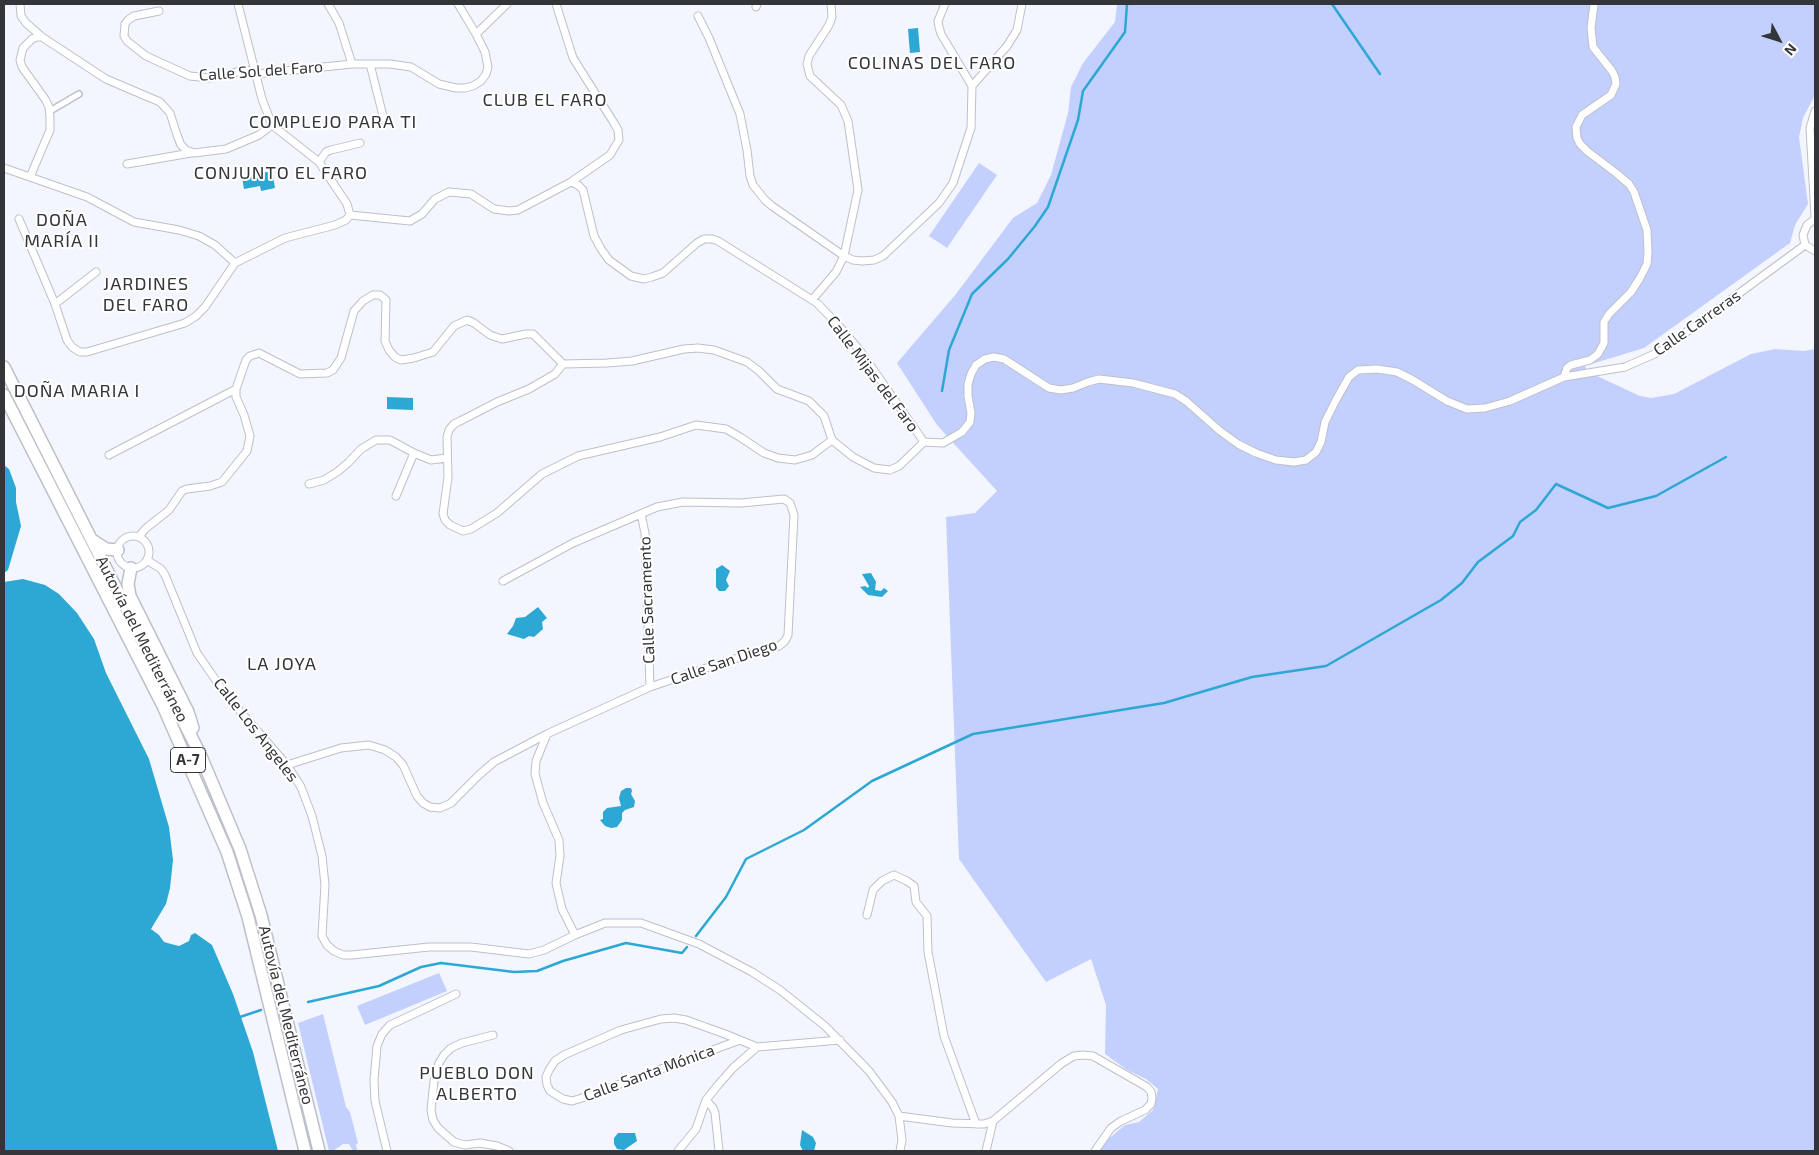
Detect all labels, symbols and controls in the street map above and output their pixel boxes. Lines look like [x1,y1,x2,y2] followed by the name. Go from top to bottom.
[1754,15,1804,65] north arrow
[1781,41,1801,59] text: N
[846,52,1018,74] district label: COLINAS DEL FARO
[198,57,324,85] street label: Calle Sol del Faro
[481,89,609,111] district label: CLUB EL FARO
[247,111,419,133] district label: COMPLEJO PARA TI
[192,162,370,184] district label: CONJUNTO EL FARO
[23,209,101,252] district label: DOÑA MARÍA II
[102,273,190,316] district label: JARDINES DEL FARO
[1650,286,1744,360] street label: Calle Carreras
[823,312,923,436] street label: Calle Mijas del Faro
[12,380,142,402] district label: DOÑA MARIA I
[635,536,659,664] street label: Calle Sacramento
[92,553,192,725] street label: Autovía del Mediterráneo
[668,635,780,689] street label: Calle San Diego
[246,653,318,675] district label: LA JOYA
[209,674,303,786] street label: Calle Los Angeles
[170,748,206,772] road number: A-7
[254,923,318,1107] street label: Autovía del Mediterráneo
[581,1040,717,1106] street label: Calle Santa Mónica
[418,1062,536,1104] district label: PUEBLO DON ALBERTO

